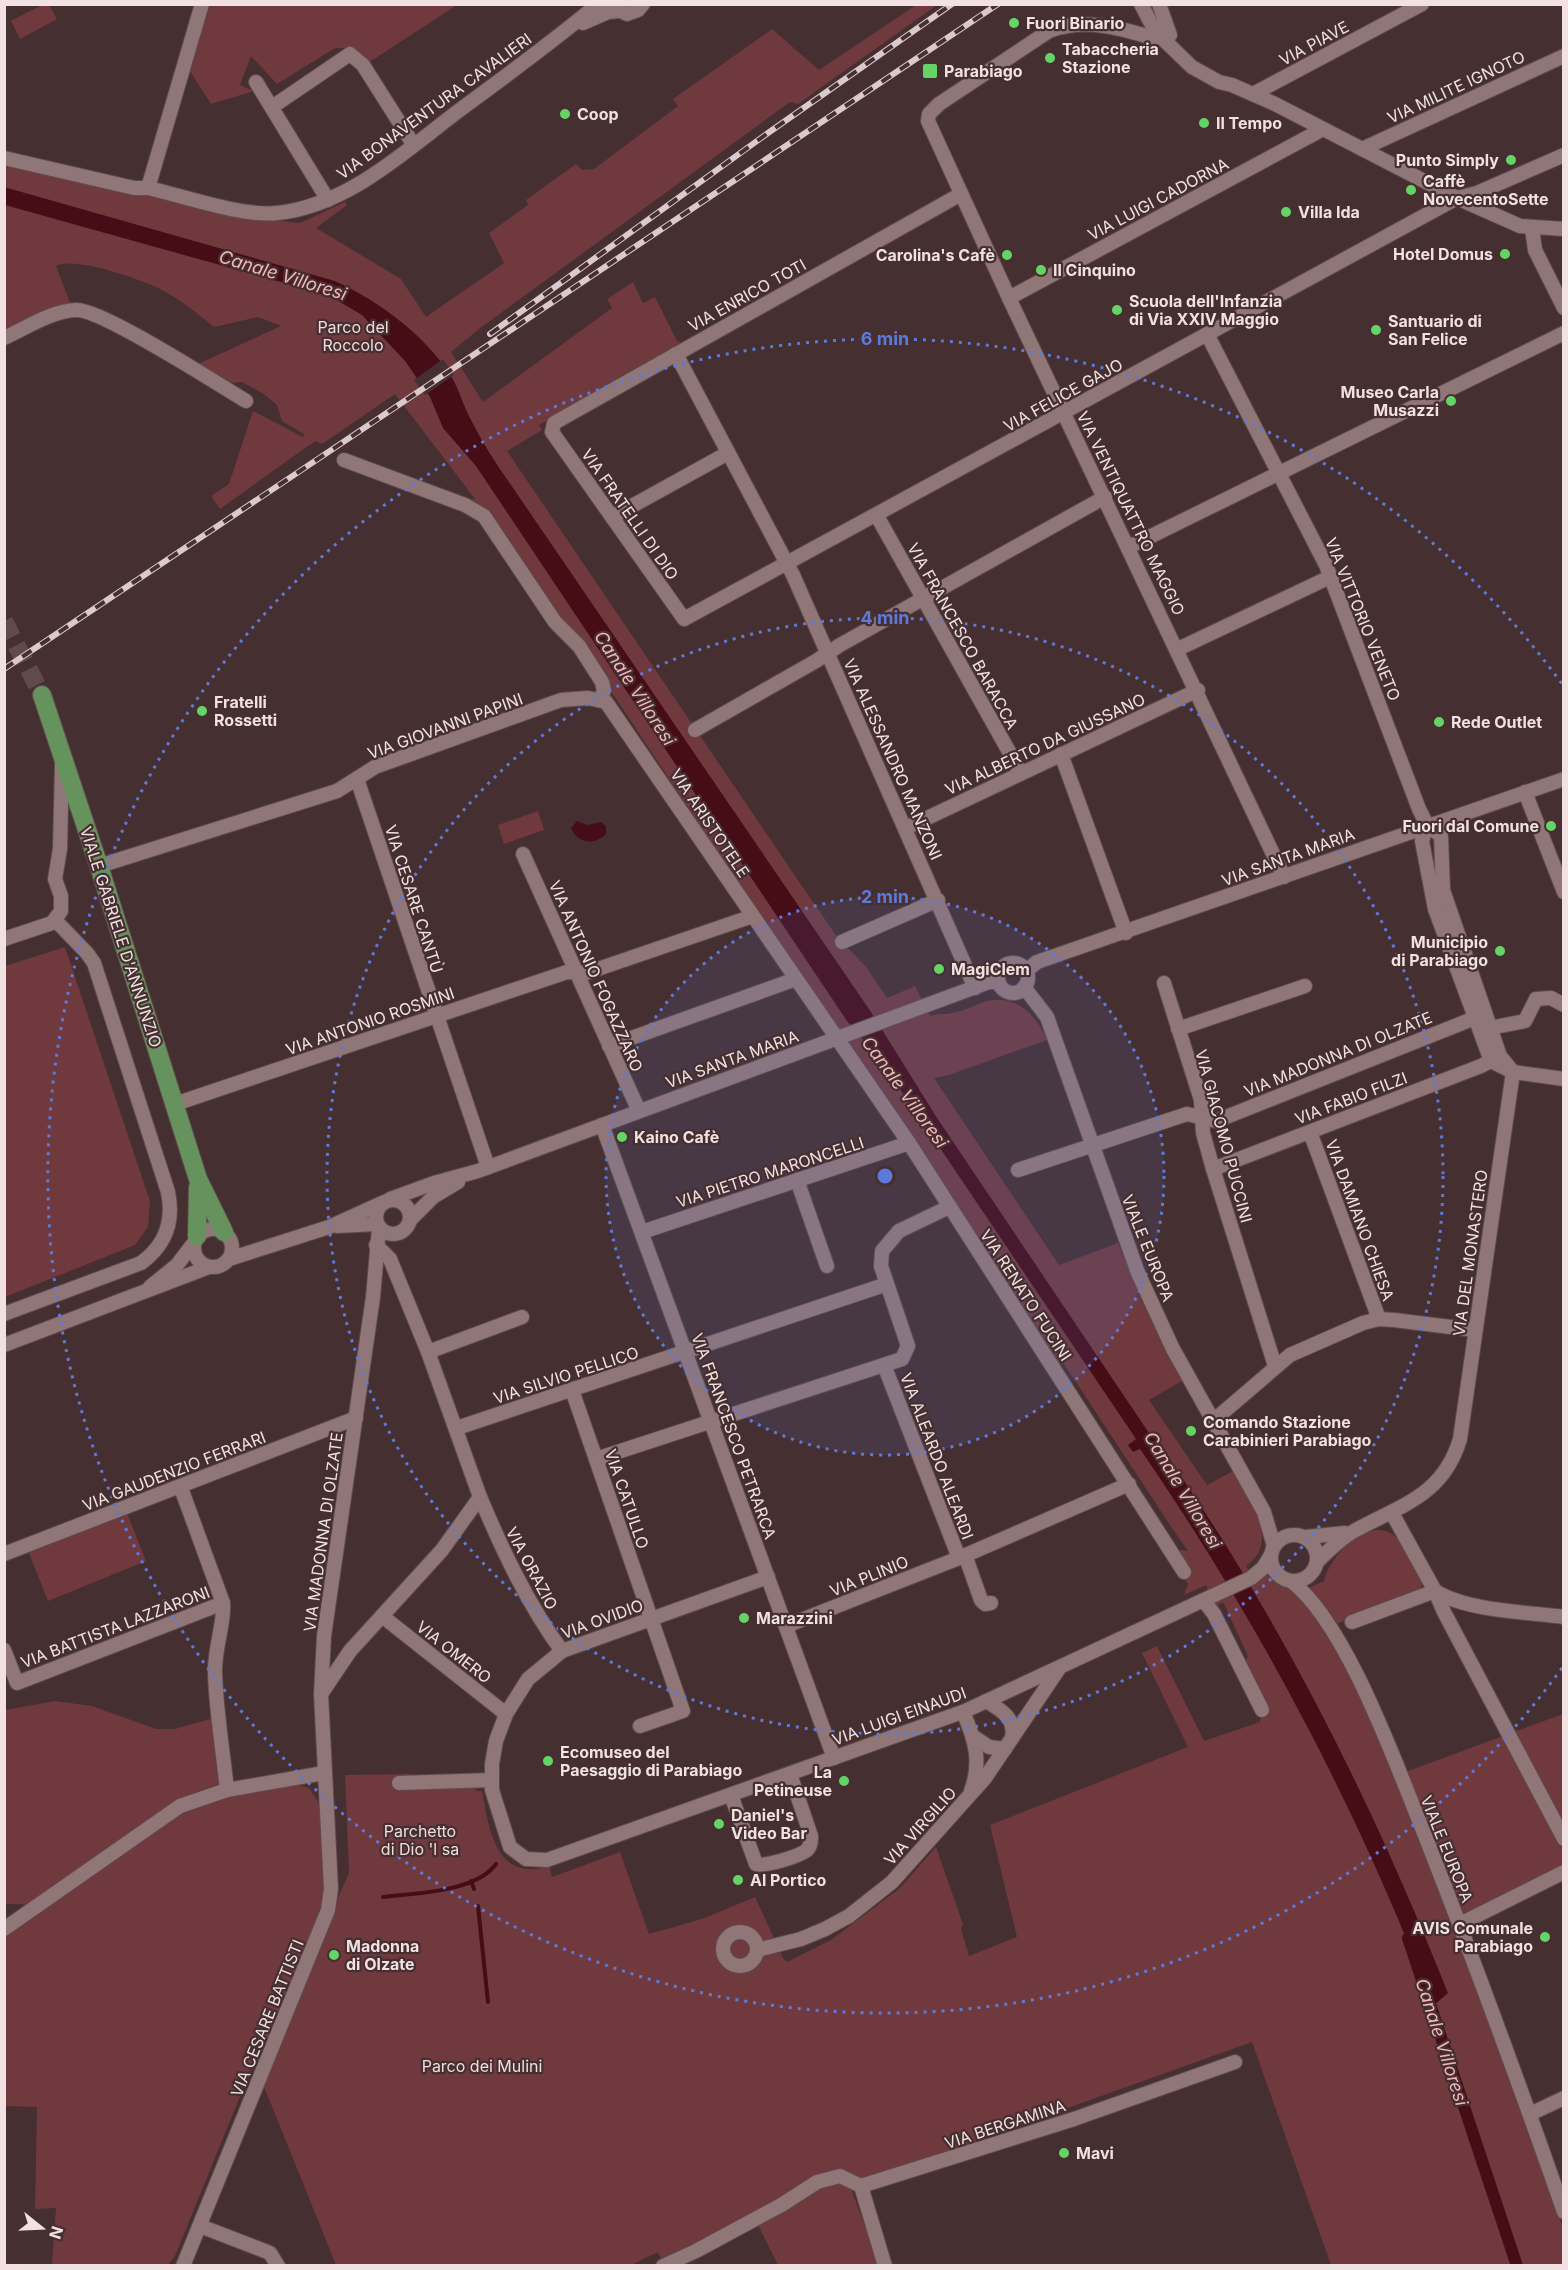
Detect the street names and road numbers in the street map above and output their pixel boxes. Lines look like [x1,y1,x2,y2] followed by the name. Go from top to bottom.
[1276,16,1352,70] street label: VIA PIAVE
[333,28,535,184] street label: VIA BONAVENTURA CAVALIERI
[1384,46,1528,128] street label: VIA MILITE IGNOTO
[1084,153,1232,245] street label: VIA LUIGI CADORNA
[685,254,809,336] street label: VIA ENRICO TOTI
[1000,354,1126,436] street label: VIA FELICE GAJO
[1073,408,1189,618] street label: VIA VENTIQUATTRO MAGGIO
[577,445,683,583] street label: VIA FRATELLI DI DIO
[1321,534,1405,704] street label: VIA VITTORIO VENETO
[903,539,1023,733] street label: VIA FRANCESCO BARACCA
[839,655,947,863] street label: VIA ALESSANDRO MANZONI
[365,689,525,763] street label: VIA GIOVANNI PAPINI
[942,689,1148,799] street label: VIA ALBERTO DA GIUSSANO
[666,765,754,881] street label: VIA ARISTOTELE
[381,822,447,976] street label: VIA CESARE CANTÙ
[76,824,166,1050] street label: VIALE GABRIELE D'ANNUNZIO
[1219,824,1357,890] street label: VIA SANTA MARIA
[545,877,647,1075] street label: VIA ANTONIO FOGAZZARO
[283,983,457,1059] street label: VIA ANTONIO ROSMINI
[1241,1007,1435,1101] street label: VIA MADONNA DI OLZATE
[663,1026,801,1092] street label: VIA SANTA MARIA
[1191,1047,1257,1225] street label: VIA GIACOMO PUCCINI
[1292,1067,1410,1129] street label: VIA FABIO FILZI
[674,1132,866,1212] street label: VIA PIETRO MARONCELLI
[1321,1137,1399,1303] street label: VIA DAMIANO CHIESA
[1448,1168,1492,1338] street label: VIA DEL MONASTERO
[1117,1192,1179,1304] street label: VIALE EUROPA
[976,1225,1076,1365] street label: VIA RENATO FUCINI
[687,1330,781,1542] street label: VIA FRANCESCO PETRARCA
[491,1342,641,1408] street label: VIA SILVIO PELLICO
[896,1370,978,1542] street label: VIA ALEARDO ALEARDI
[80,1427,268,1515] street label: VIA GAUDENZIO FERRARI
[299,1431,347,1633] street label: VIA MADONNA DI OLZATE
[601,1447,653,1551] street label: VIA CATULLO
[502,1523,562,1613] street label: VIA ORAZIO
[827,1551,911,1601] street label: VIA PLINIO
[18,1582,212,1672] street label: VIA BATTISTA LAZZARONI
[558,1595,646,1643] street label: VIA OVIDIO
[412,1617,496,1687] street label: VIA OMERO
[829,1682,969,1750] street label: VIA LUIGI EINAUDI
[880,1783,960,1869] street label: VIA VIRGILIO
[1416,1793,1478,1905] street label: VIALE EUROPA
[226,1936,308,2100] street label: VIA CESARE BATTISTI
[942,2095,1068,2153] street label: VIA BERGAMINA

